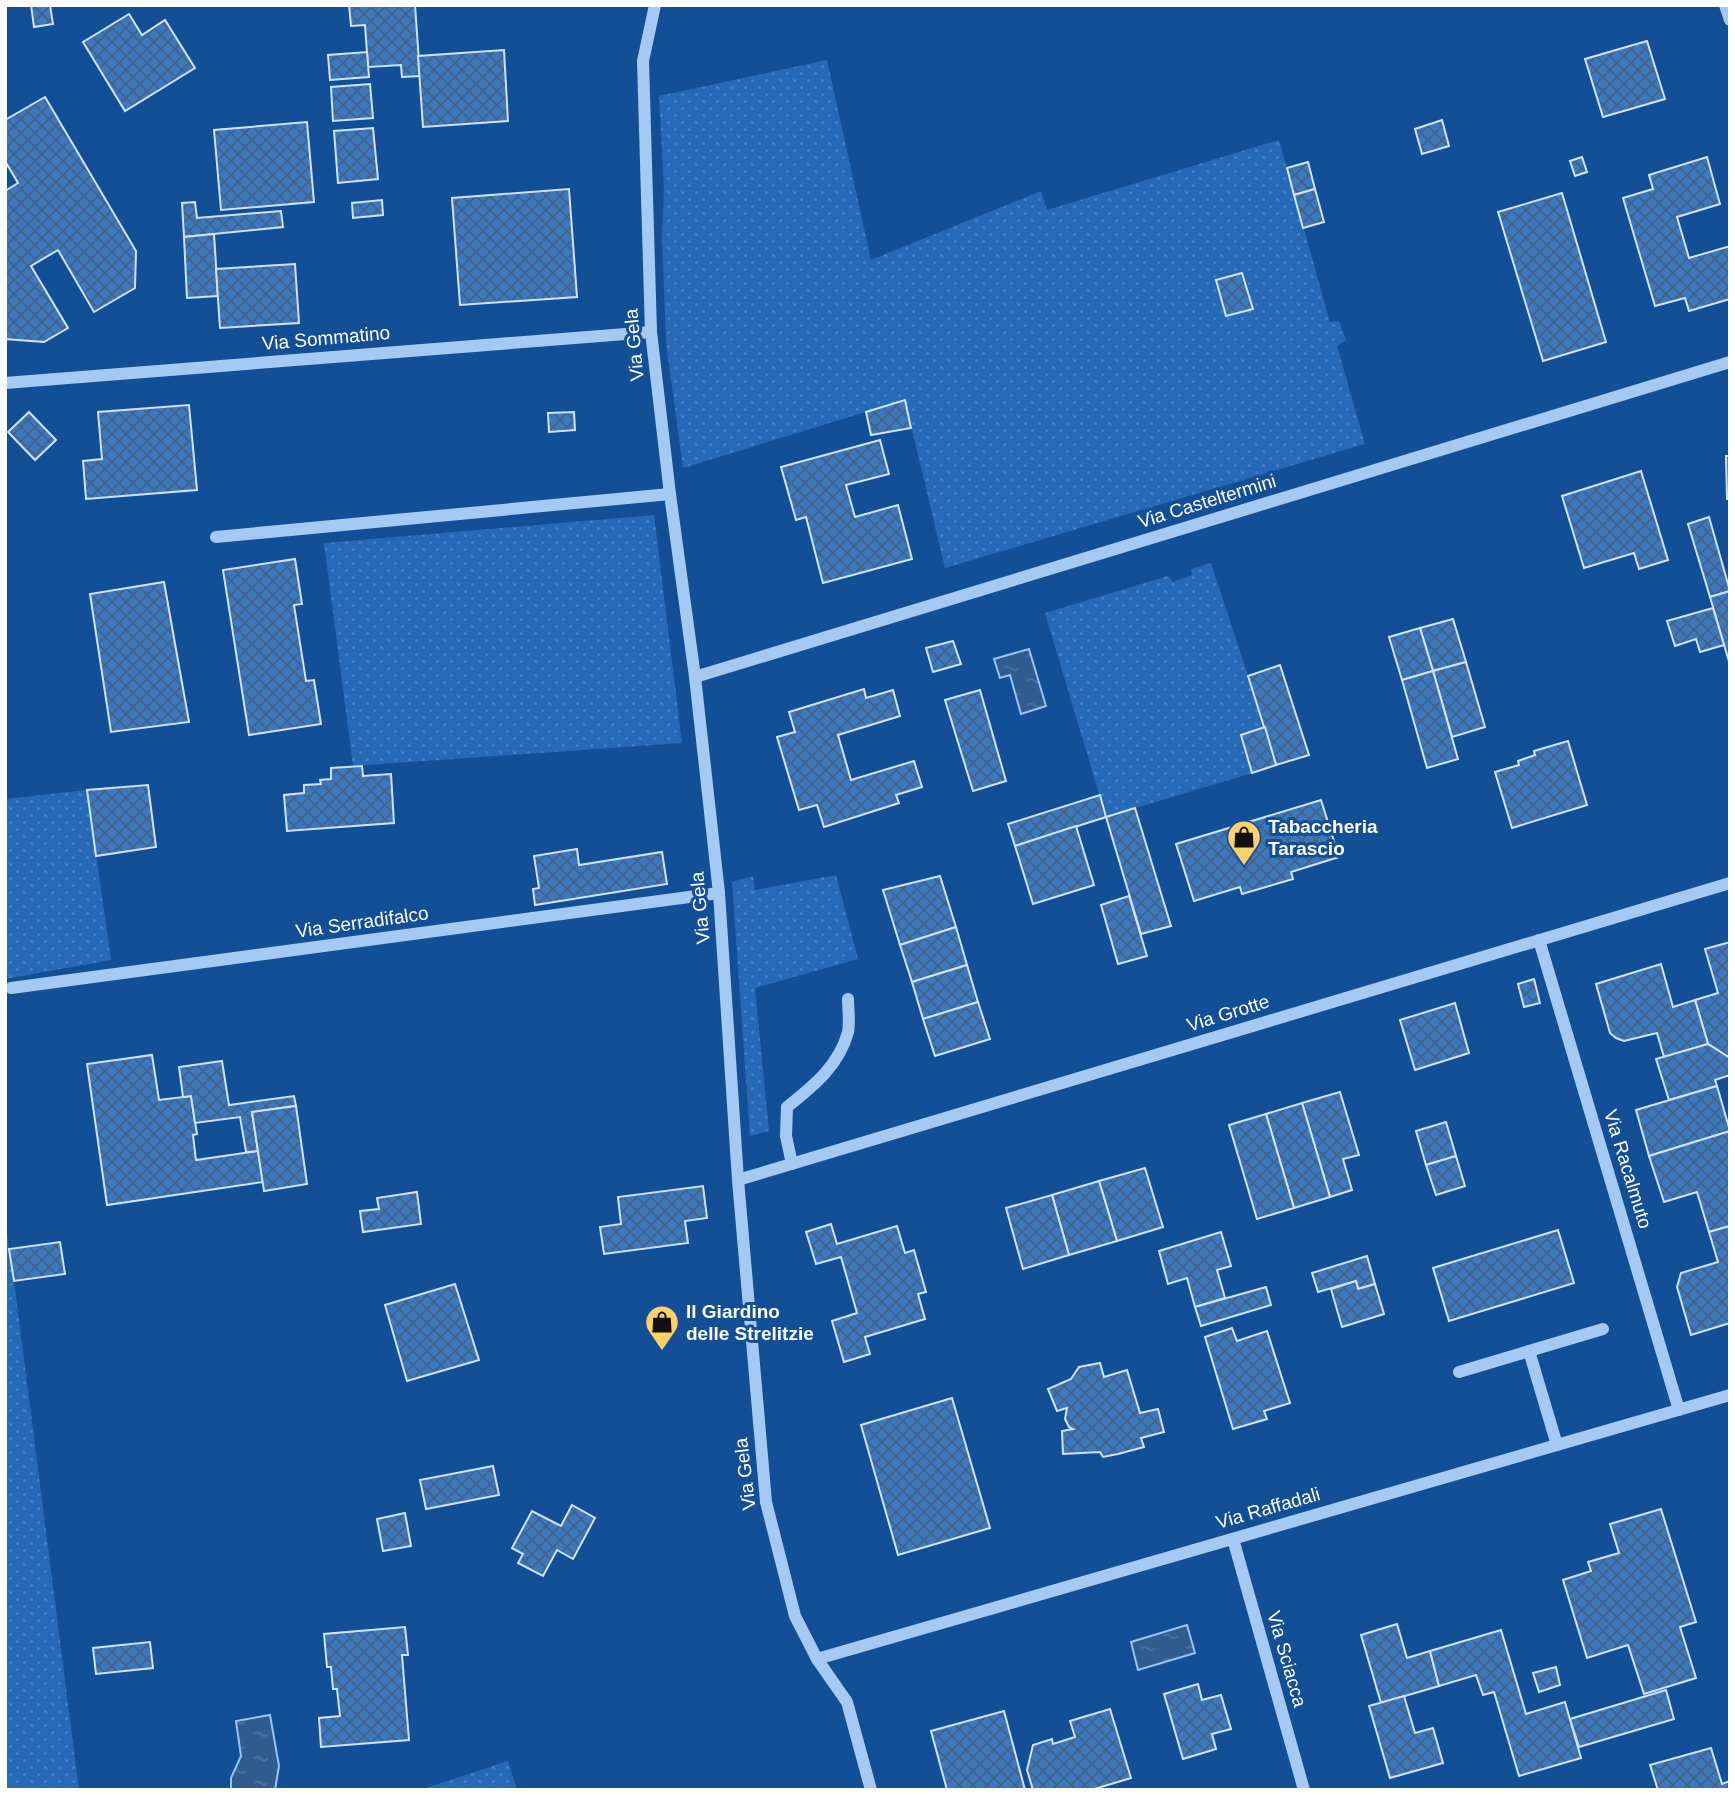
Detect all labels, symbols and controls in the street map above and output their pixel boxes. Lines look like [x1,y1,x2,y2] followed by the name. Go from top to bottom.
[620,308,648,382] street label: Via Gela
[261,322,391,354] street label: Via Sommatino
[1135,470,1279,532] street label: Via Casteltermini
[1268,816,1378,859] place label: Tabaccheria Tarascio
[1225,818,1263,867] shop icon: Tabaccheria Tarascio
[686,871,714,945] street label: Via Gela
[294,902,430,942] street label: Via Serradifalco
[1184,991,1272,1035] street label: Via Grotte
[1600,1107,1656,1231] street label: Via Racalmuto
[686,1301,814,1344] place label: Il Giardino delle Strelitzie
[643,1303,681,1352] shop icon: Il Giardino delle Strelitzie
[730,1436,760,1511] street label: Via Gela
[1214,1483,1322,1533] street label: Via Raffadali
[1263,1609,1311,1710] street label: Via Sciacca

